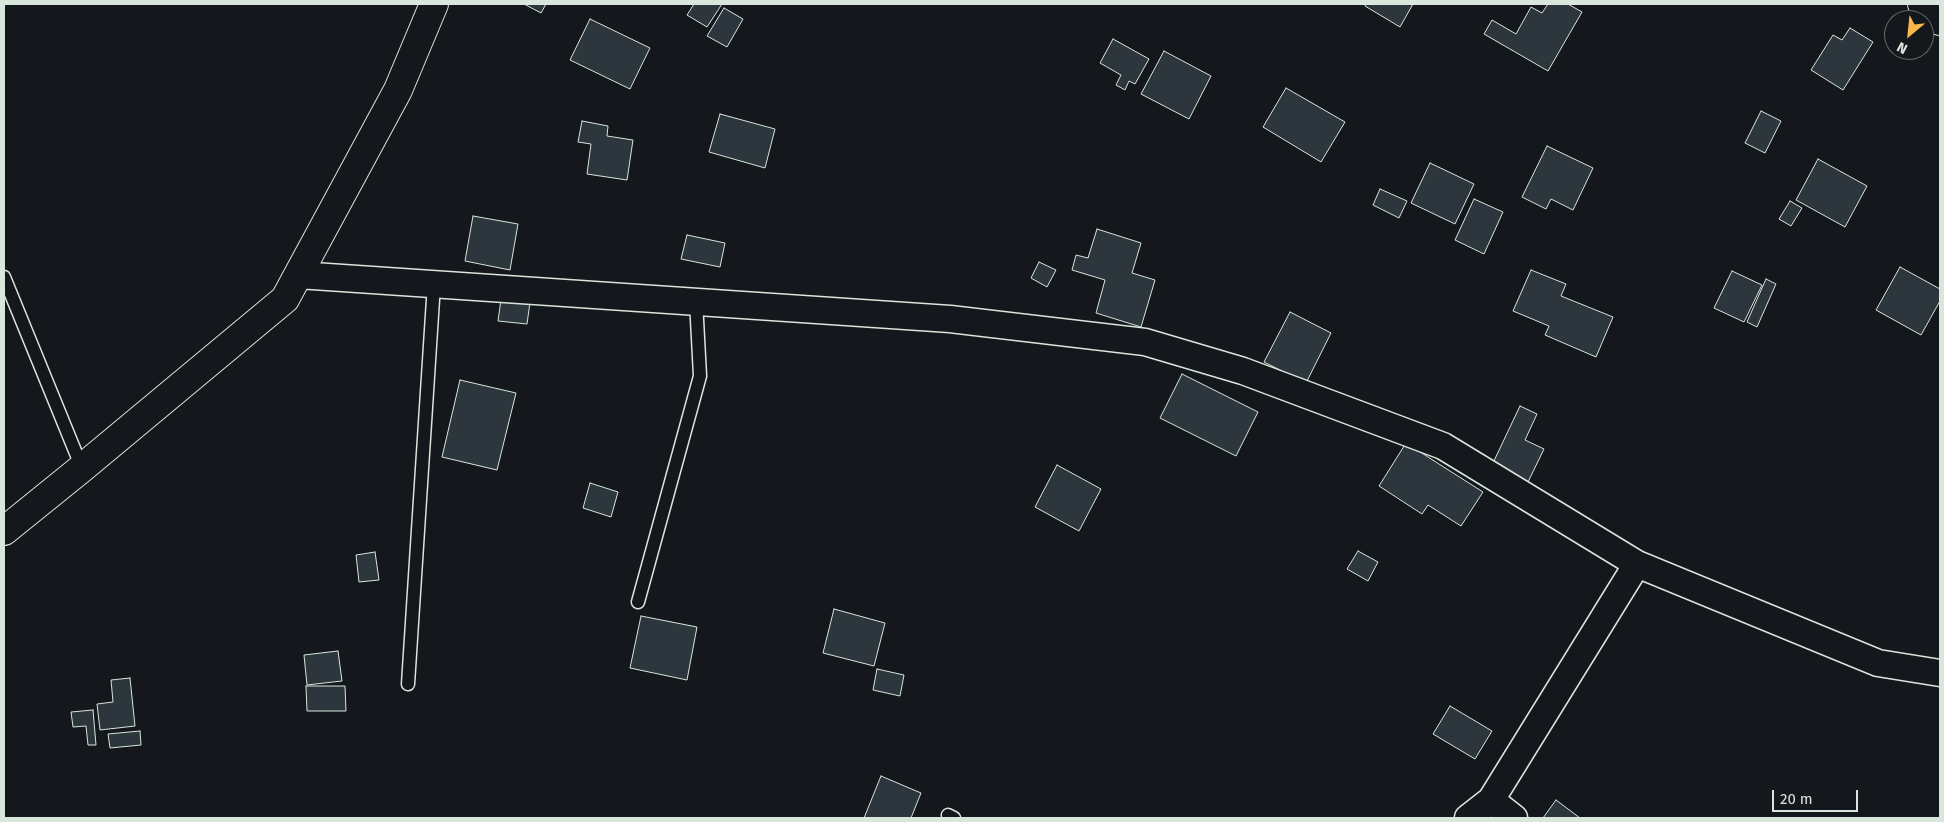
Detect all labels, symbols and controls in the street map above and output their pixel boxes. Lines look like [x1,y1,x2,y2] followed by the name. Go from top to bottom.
[1884,10,1934,60] north arrow
[1894,38,1910,57] text: N
[1774,780,1860,812] scale bar
[1780,790,1813,808] text: 20 m

